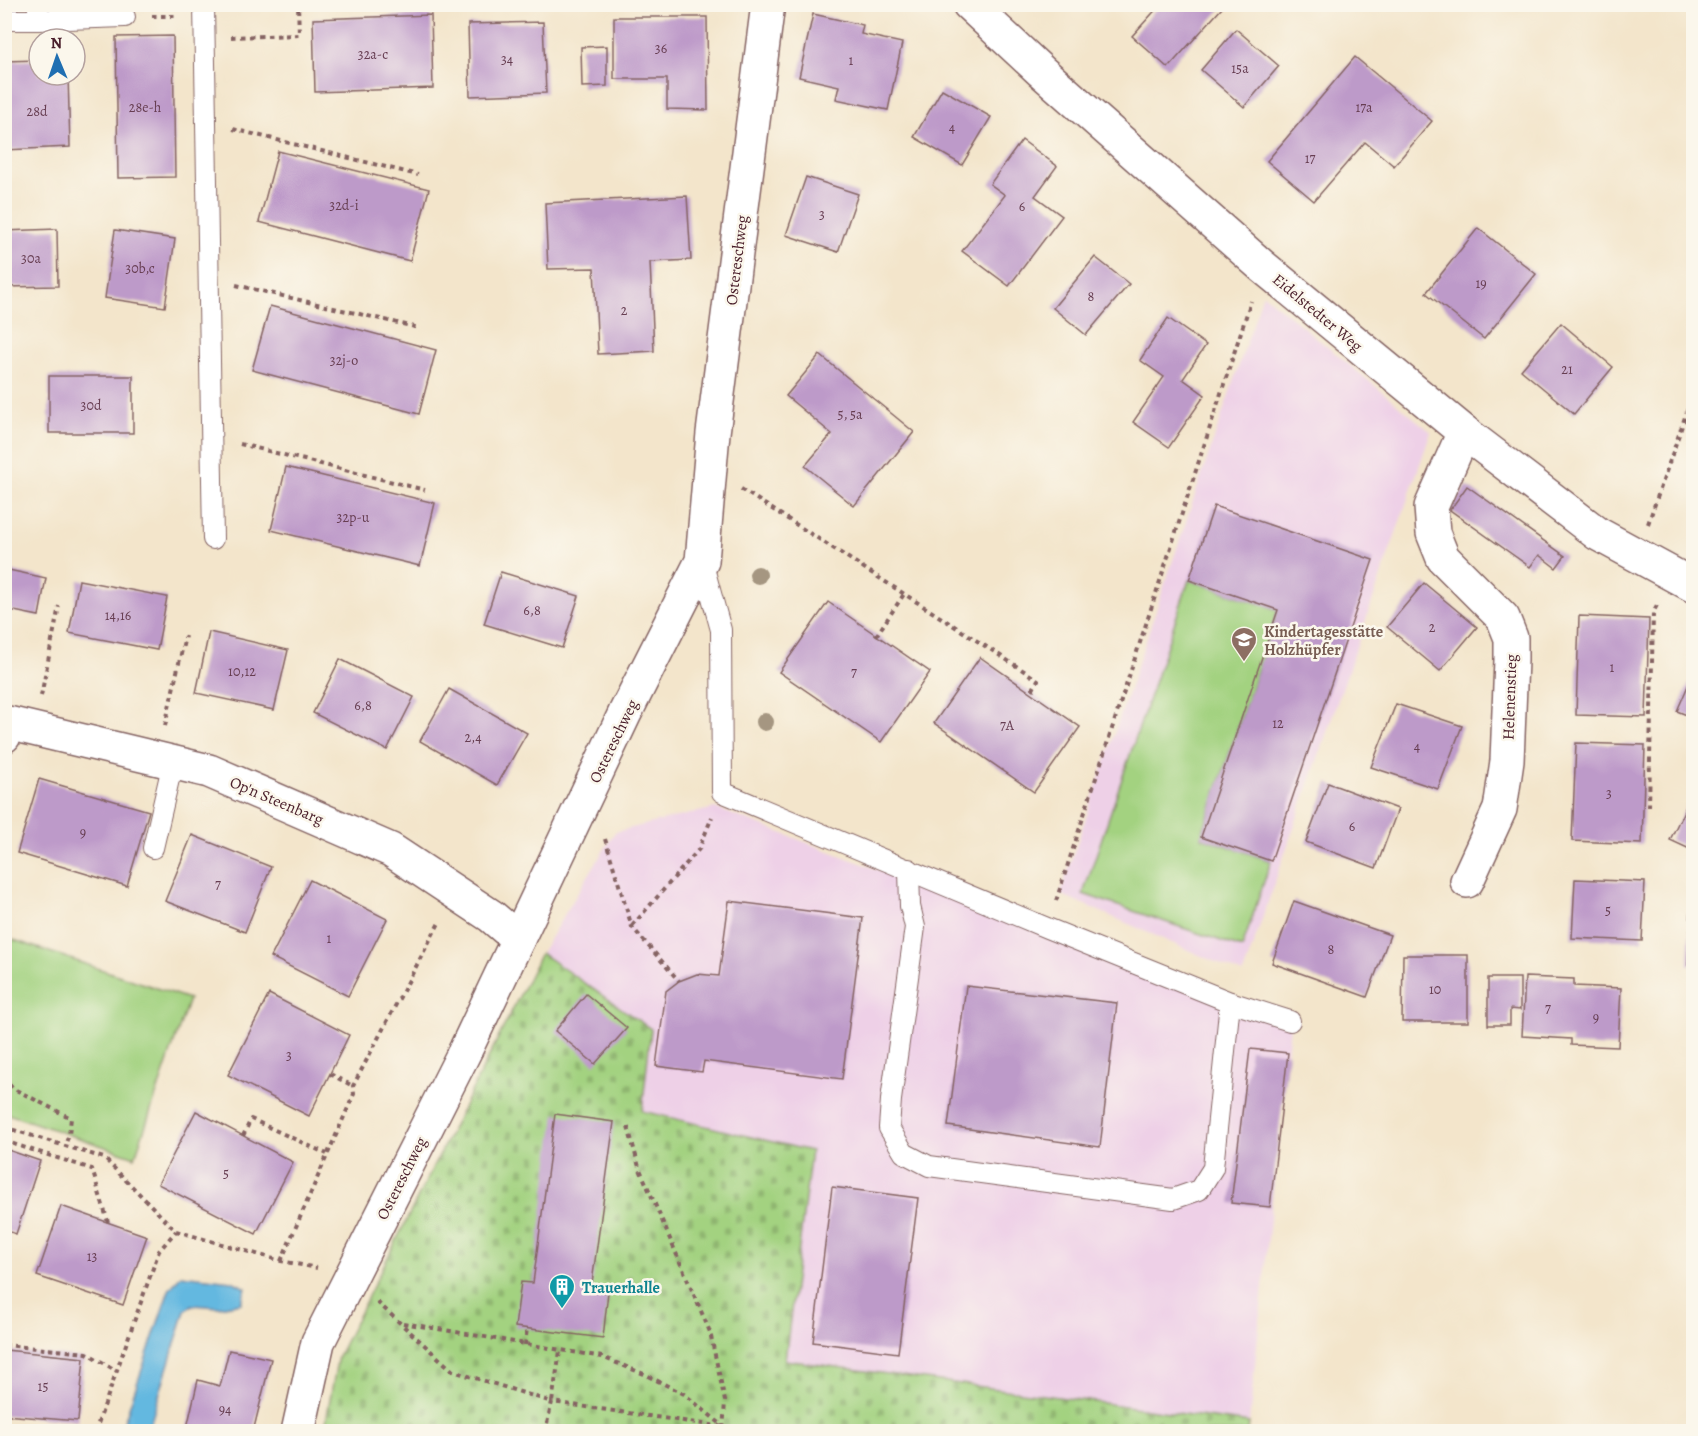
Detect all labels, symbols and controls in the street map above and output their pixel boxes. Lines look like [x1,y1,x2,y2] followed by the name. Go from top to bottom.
[27,27,87,87] north arrow
[50,32,63,54] text: N
[655,39,667,58] house number: 36
[358,45,388,64] house number: 32a-c
[501,50,513,69] house number: 34
[849,51,854,70] house number: 1
[1231,59,1249,78] house number: 15a
[129,98,162,117] house number: 28e-h
[1355,98,1373,117] house number: 17a
[27,102,48,121] house number: 28d
[949,118,955,137] house number: 4
[1305,149,1315,168] house number: 17
[329,196,359,215] house number: 32d-i
[1019,197,1025,216] house number: 6
[819,205,825,224] house number: 3
[721,214,753,306] street label: Ostereschweg
[21,249,41,268] house number: 30a
[125,259,155,278] house number: 30b,c
[1268,269,1367,357] street label: Eidelstedter Weg
[1475,274,1487,293] house number: 19
[1088,287,1095,306] house number: 8
[621,301,628,320] house number: 2
[330,351,358,370] house number: 32j-o
[1561,360,1573,379] house number: 21
[81,396,102,415] house number: 30d
[837,405,863,424] house number: 5, 5a
[337,508,370,527] house number: 32p-u
[523,601,541,620] house number: 6,8
[105,606,131,625] house number: 14,16
[1429,618,1436,637] house number: 2
[1264,621,1383,661] place label: Kindertagesstätte Holzhüpfer
[1229,625,1259,663] school or university icon: Kindertagesstätte Holzhüpfer
[1498,654,1522,740] street label: Helenenstieg
[1610,658,1615,677] house number: 1
[228,662,256,681] house number: 10,12
[851,663,857,682] house number: 7
[354,696,372,715] house number: 6,8
[584,696,644,787] street label: Ostereschweg
[1272,714,1284,733] house number: 12
[1000,716,1015,735] house number: 7A
[464,728,482,747] house number: 2,4
[1414,737,1420,756] house number: 4
[226,771,327,831] street label: Op'n Steenbarg
[1606,784,1612,803] house number: 3
[1349,817,1355,836] house number: 6
[80,823,86,842] house number: 9
[215,875,221,894] house number: 7
[1605,901,1611,920] house number: 5
[327,929,332,948] house number: 1
[1328,940,1335,959] house number: 8
[1429,980,1441,999] house number: 10
[1545,999,1551,1018] house number: 7
[1593,1008,1599,1027] house number: 9
[286,1046,292,1065] house number: 3
[372,1133,432,1224] street label: Ostereschweg
[223,1164,229,1183] house number: 5
[87,1247,97,1266] house number: 13
[547,1272,577,1310] building icon: Trauerhalle
[582,1277,660,1299] place label: Trauerhalle
[38,1377,48,1396] house number: 15
[219,1400,231,1419] house number: 94

